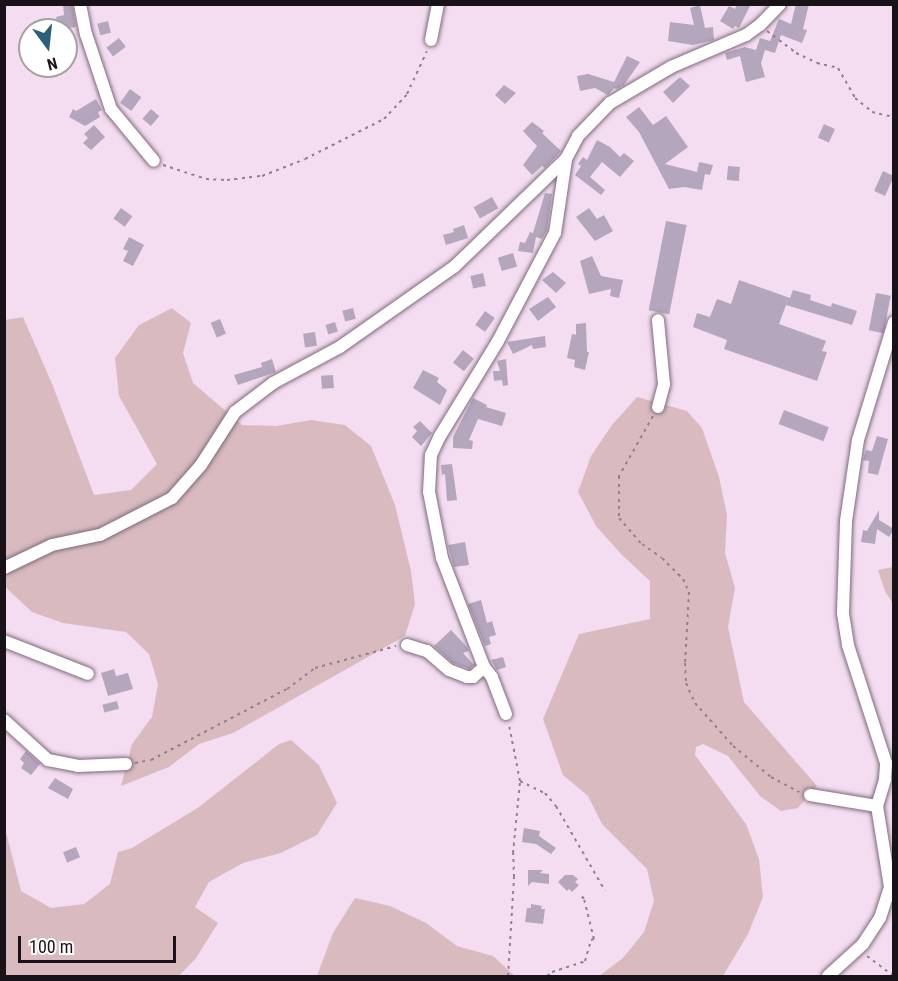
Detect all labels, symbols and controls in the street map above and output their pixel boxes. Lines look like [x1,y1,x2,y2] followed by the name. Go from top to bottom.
[18,18,78,78] north arrow
[45,53,59,74] text: N
[21,924,178,962] scale bar
[29,936,73,957] text: 100 m

